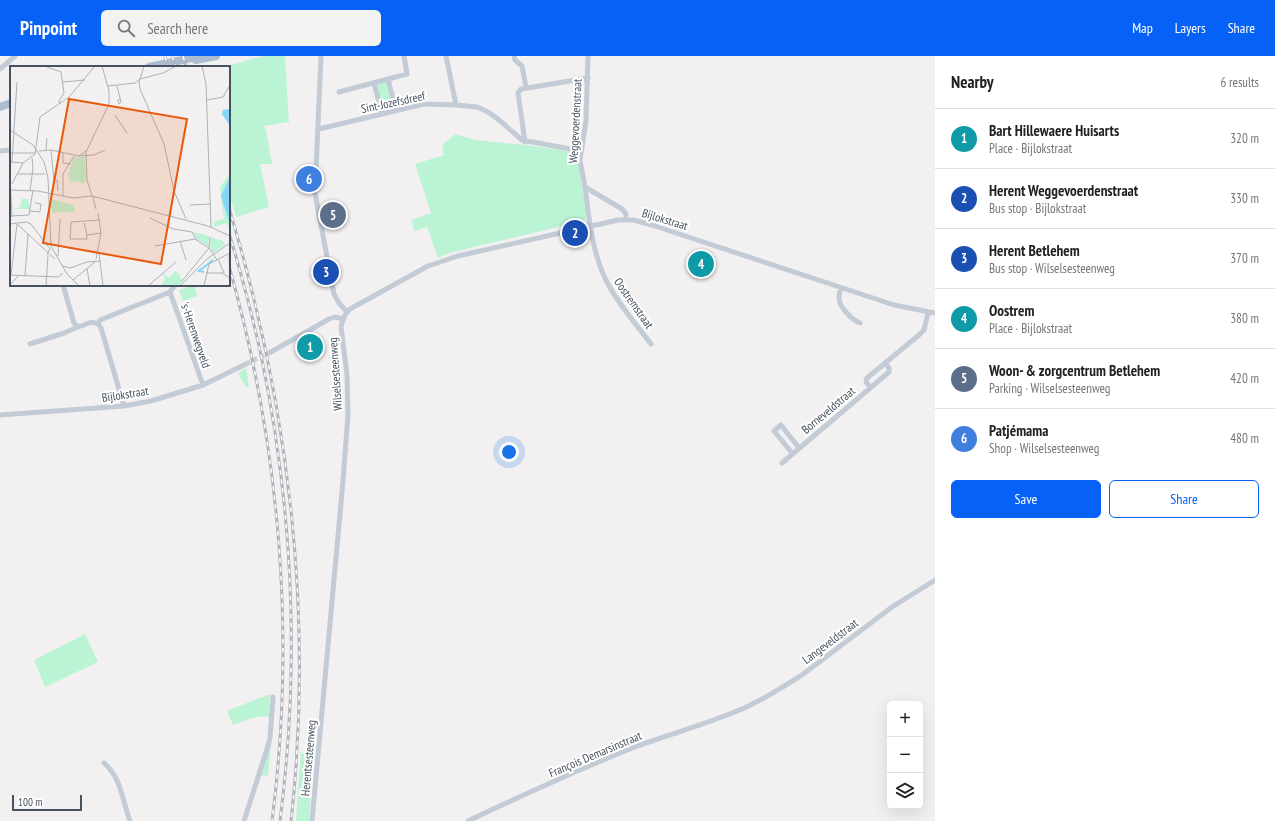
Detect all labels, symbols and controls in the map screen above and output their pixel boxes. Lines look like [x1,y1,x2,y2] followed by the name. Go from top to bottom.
[101,10,381,46] search box
[20,16,77,40] text: Pinpoint
[115,17,137,39] icon: search
[147,19,208,38] text: Search here
[1132,19,1153,37] text: Map
[1175,19,1206,37] text: Layers
[1228,19,1255,37] text: Share
[10,66,230,286] inset map
[951,71,994,93] text: Nearby
[1220,74,1259,91] text: 6 results
[565,78,585,164] street label: Weggevoerdenstraat
[360,88,427,116] street label: Sint-Jozefsdreef
[989,121,1119,140] text: Bart Hillewaere Huisarts
[961,130,967,147] text: 1
[1230,130,1259,147] text: 320 m
[989,140,1072,157] text: Place · Bijlokstraat
[296,164,322,194] pin: 6
[989,181,1138,200] text: Herent Weggevoerdenstraat
[961,190,967,207] text: 2
[1230,190,1259,207] text: 330 m
[320,200,346,230] pin: 5
[989,200,1086,217] text: Bus stop · Bijlokstraat
[640,205,690,233] street label: Bijlokstraat
[562,218,588,248] pin: 2
[989,241,1080,260] text: Herent Betlehem
[688,249,714,279] pin: 4
[961,250,967,267] text: 3
[1230,250,1259,267] text: 370 m
[313,257,339,287] pin: 3
[989,260,1115,277] text: Bus stop · Wilselsesteenweg
[611,275,657,332] street label: Oostremstraat
[178,300,214,370] street label: 's-Herenwegveld
[989,301,1034,320] text: Oostrem
[961,310,967,327] text: 4
[1230,310,1259,327] text: 380 m
[989,320,1072,337] text: Place · Bijlokstraat
[297,332,323,362] pin: 1
[325,337,345,411] street label: Wilselsesteenweg
[989,361,1160,380] text: Woon- & zorgcentrum Betlehem
[961,370,967,387] text: 5
[1230,370,1259,387] text: 420 m
[989,380,1110,397] text: Parking · Wilselsesteenweg
[101,383,150,405] street label: Bijlokstraat
[798,383,858,437] street label: Borneveldstraat
[989,421,1048,440] text: Patjémama
[961,430,967,447] text: 6
[1230,430,1259,447] text: 480 m
[989,440,1099,457] text: Shop · Wilselsesteenweg
[499,442,519,462] your location
[951,480,1101,518] button: Save
[1109,480,1259,518] button: Share
[799,615,861,667] street label: Langeveldstraat
[887,701,923,809] map controls
[887,701,923,737] button: +
[297,719,319,797] street label: Herentsesteenweg
[546,727,644,780] street label: François Demarsinstraat
[887,737,923,773] button: −
[887,773,923,809] button: layers
[12,793,82,812] scale bar
[18,795,42,809] text: 100 m

